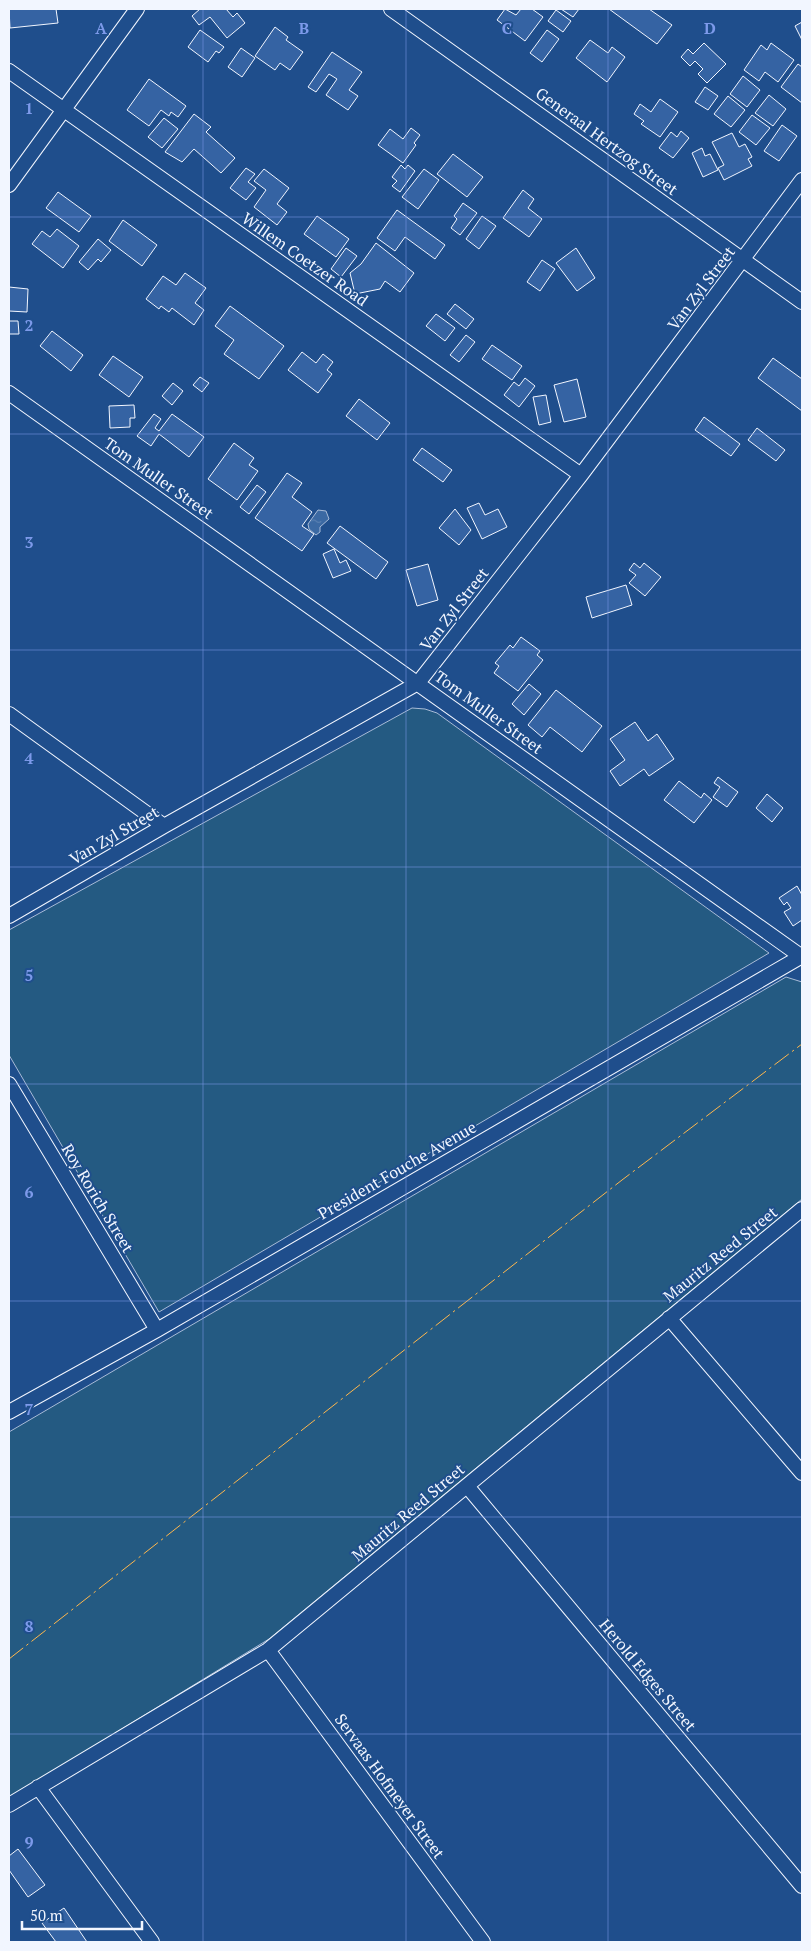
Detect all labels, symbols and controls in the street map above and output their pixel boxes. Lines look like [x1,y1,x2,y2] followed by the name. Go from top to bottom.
[95,17,107,39] text: A
[299,17,309,39] text: B
[502,17,512,39] text: C
[704,17,716,39] text: D
[531,82,683,200] street label: Generaal Hertzog Street
[24,97,34,119] text: 1
[238,207,373,311] street label: Willem Coetzer Road
[662,241,740,334] street label: Van Zyl Street
[24,314,34,336] text: 2
[100,432,218,524] street label: Tom Muller Street
[24,531,34,553] text: 3
[415,563,493,655] street label: Van Zyl Street
[430,665,548,759] street label: Tom Muller Street
[24,747,34,769] text: 4
[65,800,163,869] street label: Van Zyl Street
[24,964,34,986] text: 5
[314,1116,480,1224] street label: President Fouche Avenue
[57,1139,139,1257] street label: Roy Rorich Street
[24,1181,34,1203] text: 6
[658,1201,782,1307] street label: Mauritz Reed Street
[24,1398,34,1420] text: 7
[347,1458,469,1566] street label: Mauritz Reed Street
[594,1614,702,1736] street label: Herold Edges Street
[24,1615,34,1637] text: 8
[330,1709,450,1863] street label: Servaas Hofmeyer Street
[24,1831,34,1853] text: 9
[22,1898,142,1930] scale bar
[30,1905,63,1925] text: 50 m

